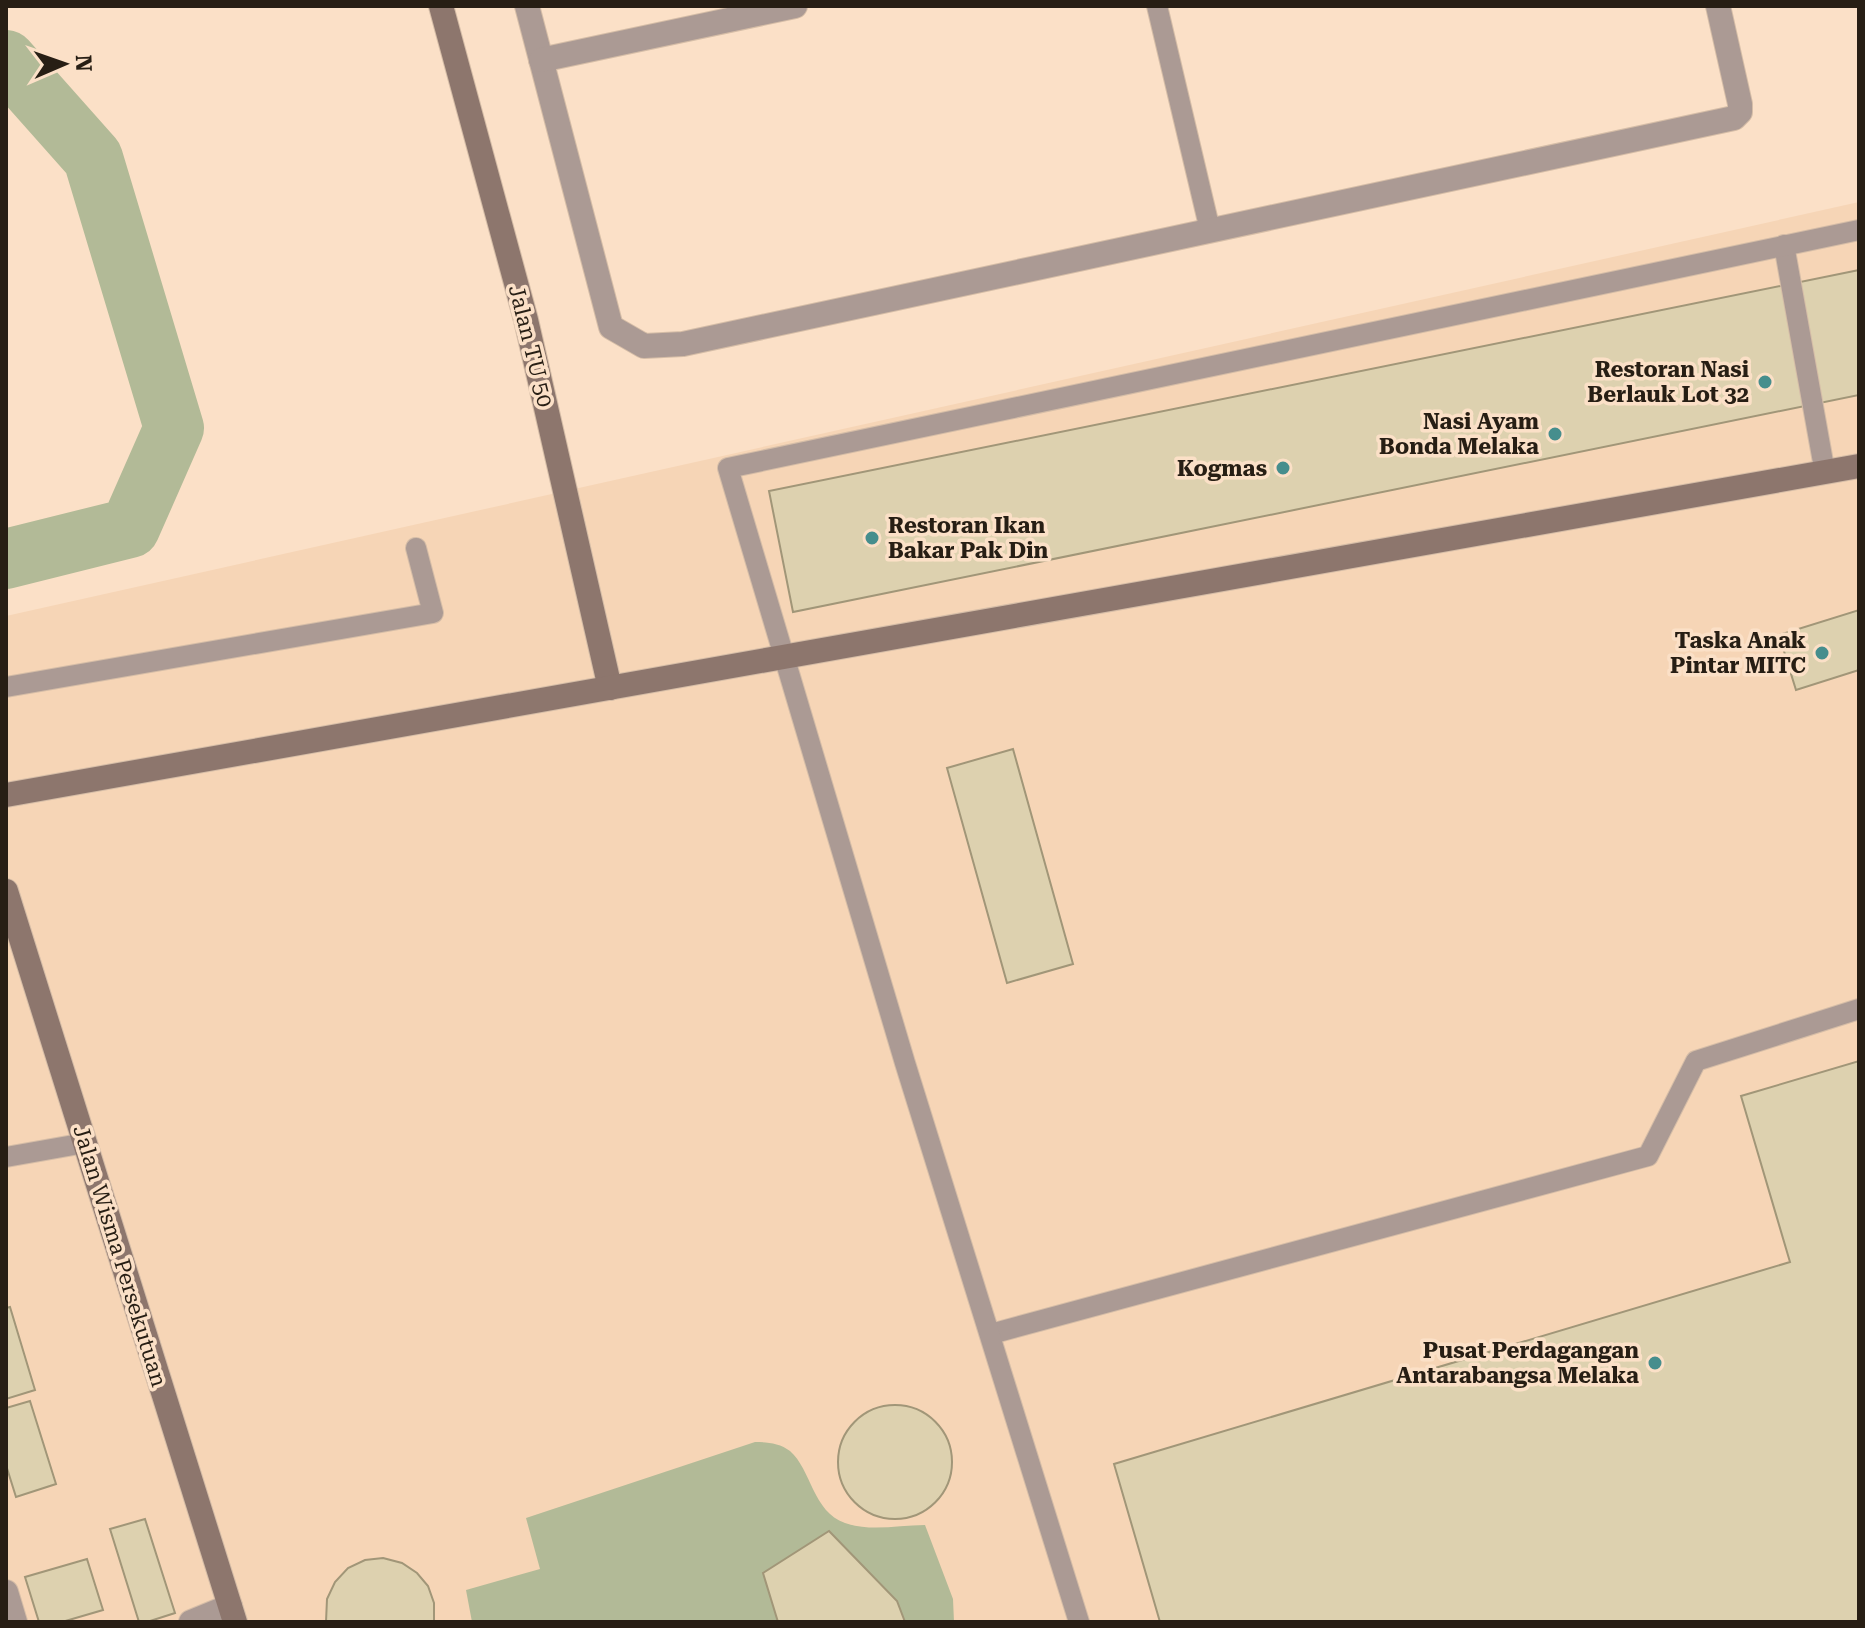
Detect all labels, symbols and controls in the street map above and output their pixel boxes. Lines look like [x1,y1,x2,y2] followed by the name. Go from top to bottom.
[24,24,104,104] north arrow
[71,54,96,72] text: N
[504,282,558,410] street label: Jalan TU 50
[1587,357,1749,407] place label: Restoran Nasi Berlauk Lot 32
[1756,373,1774,391] marker: Restoran Nasi Berlauk Lot 32
[1379,409,1539,459] place label: Nasi Ayam Bonda Melaka
[1546,425,1564,443] marker: Nasi Ayam Bonda Melaka
[1177,456,1267,481] place label: Kogmas
[1274,459,1292,477] marker: Kogmas
[888,513,1048,563] place label: Restoran Ikan Bakar Pak Din
[863,529,881,547] marker: Restoran Ikan Bakar Pak Din
[1670,628,1806,678] place label: Taska Anak Pintar MITC
[1813,644,1831,662] marker: Taska Anak Pintar MITC
[68,1122,172,1390] street label: Jalan Wisma Persekutuan
[1396,1338,1639,1388] place label: Pusat Perdagangan Antarabangsa Melaka
[1646,1354,1664,1372] marker: Pusat Perdagangan Antarabangsa Melaka

